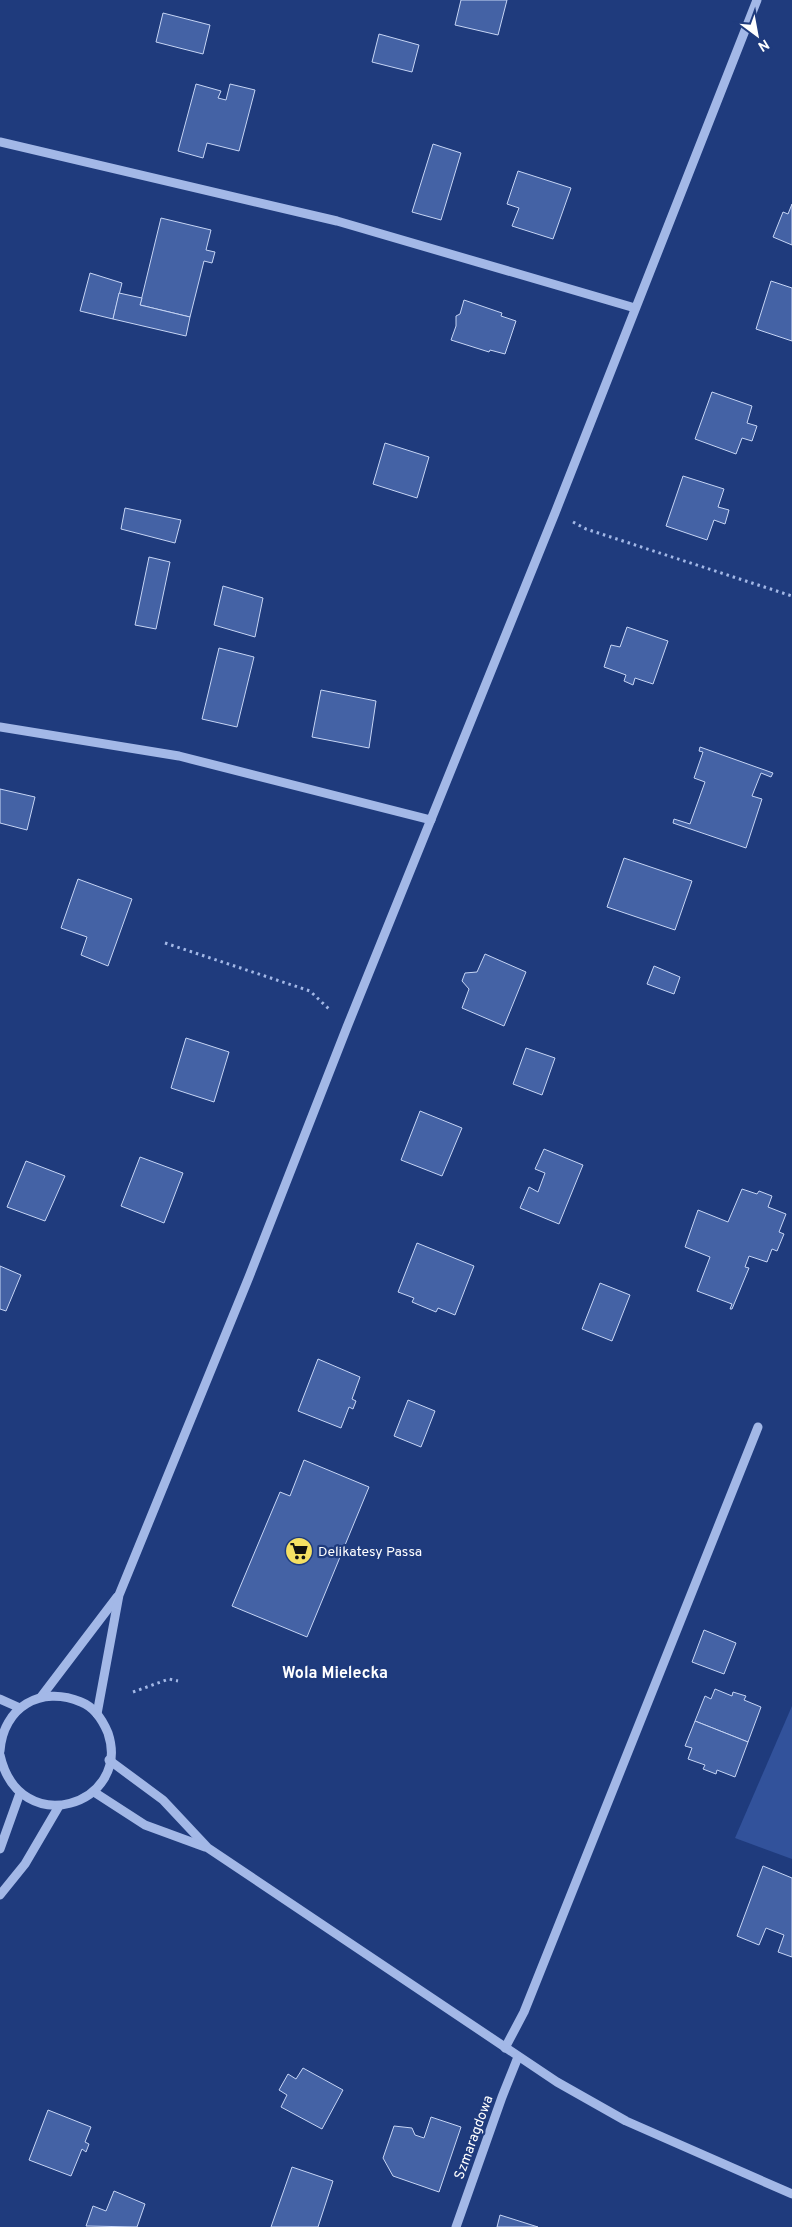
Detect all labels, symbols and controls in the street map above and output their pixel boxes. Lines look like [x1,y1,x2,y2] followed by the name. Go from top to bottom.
[732,10,782,60] north arrow
[754,35,772,55] text: N
[284,1536,314,1566] supermarket icon: Delikatesy Passa
[318,1544,422,1561] place label: Delikatesy Passa
[282,1664,388,1684] district label: Wola Mielecka
[451,2093,497,2182] street label: Szmaragdowa

